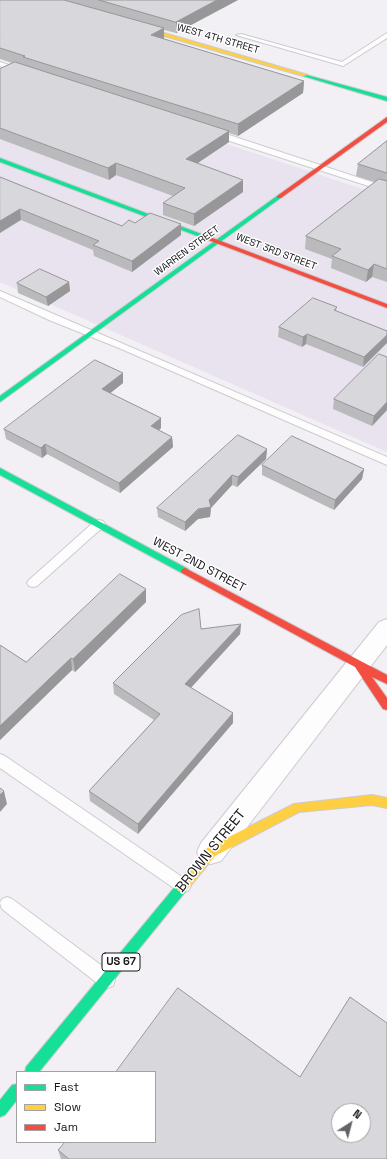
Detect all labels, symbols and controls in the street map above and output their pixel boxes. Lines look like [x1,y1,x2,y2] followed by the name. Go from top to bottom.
[175,22,261,56] street label: WEST 4TH STREET
[152,223,222,279] street label: WARREN STREET
[234,231,318,273] street label: WEST 3RD STREET
[150,535,248,595] street label: WEST 2ND STREET
[172,806,250,896] street label: BROWN STREET
[102,953,140,971] road number: US 67
[16,1071,156,1143] legend
[54,1079,79,1095] text: Fast
[54,1099,81,1115] text: Slow
[331,1103,371,1143] north arrow
[350,1106,365,1122] text: N
[54,1119,78,1135] text: Jam

